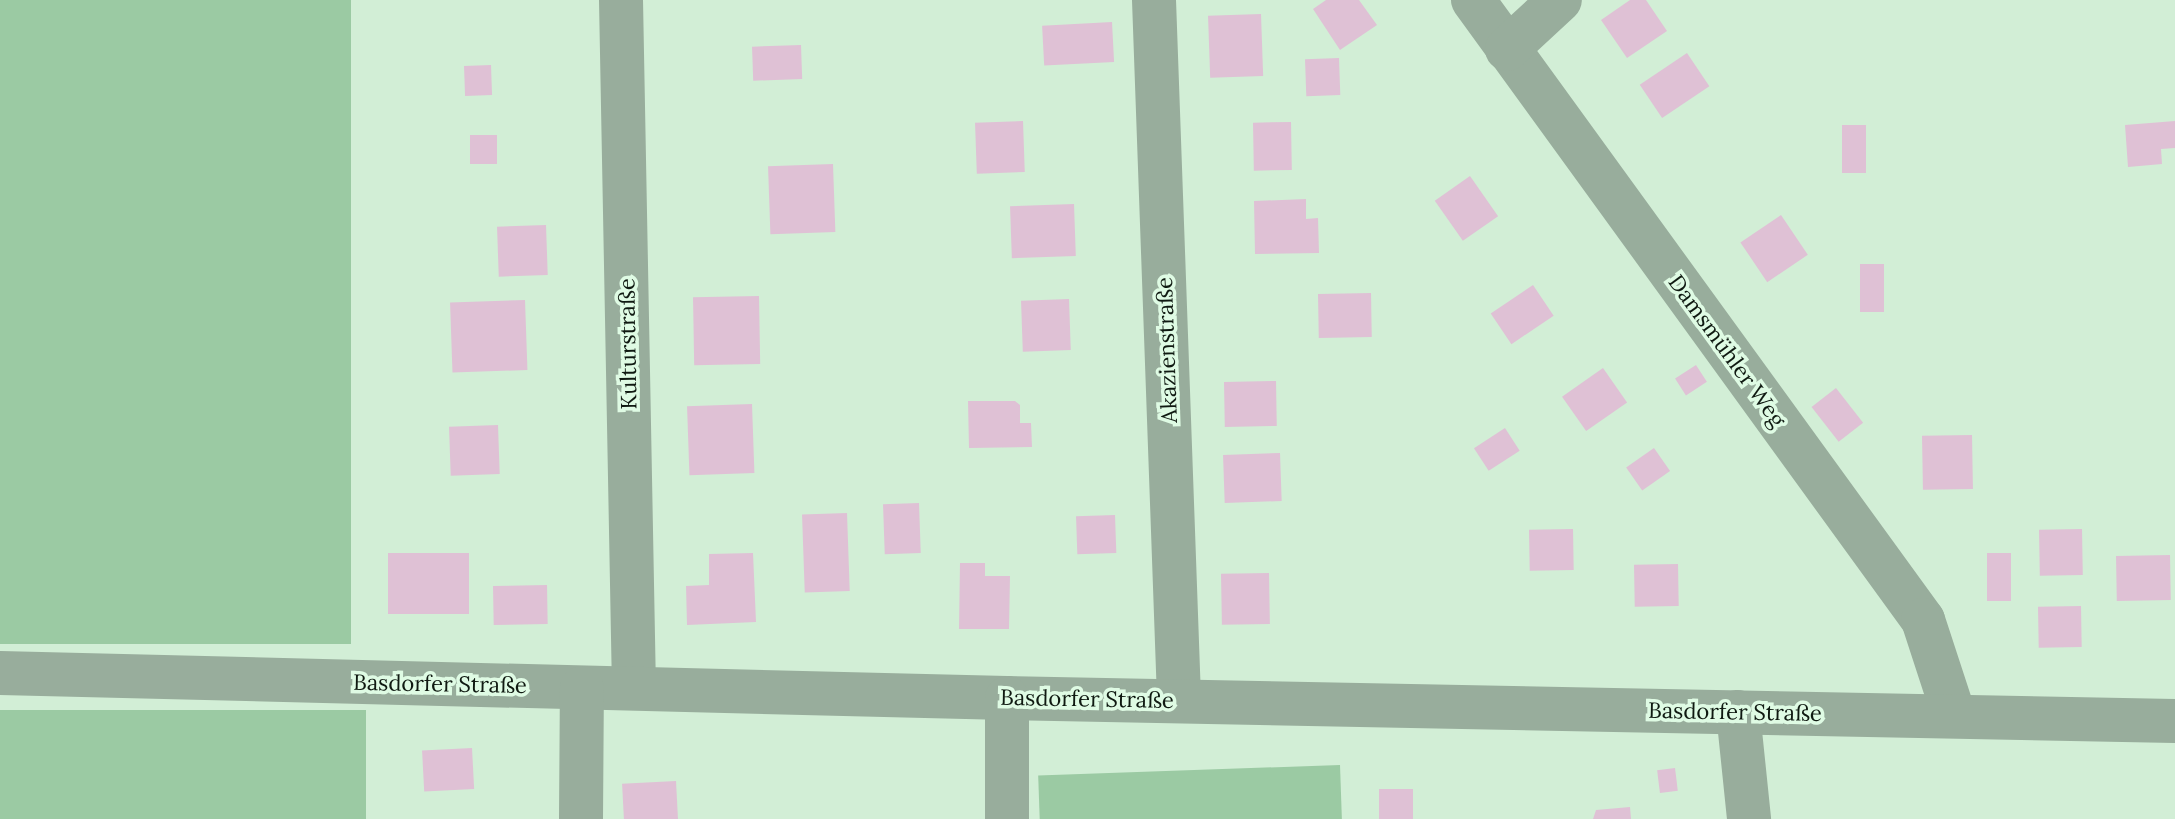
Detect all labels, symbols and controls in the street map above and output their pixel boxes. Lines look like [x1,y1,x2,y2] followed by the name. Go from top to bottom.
[1663,270,1791,432] street label: Damsmühler Weg
[1151,277,1183,423] street label: Akazienstraße
[614,278,642,410] street label: Kulturstraße
[353,669,527,699] street label: Basdorfer Straße
[1000,684,1174,714] street label: Basdorfer Straße
[1648,697,1822,727] street label: Basdorfer Straße

